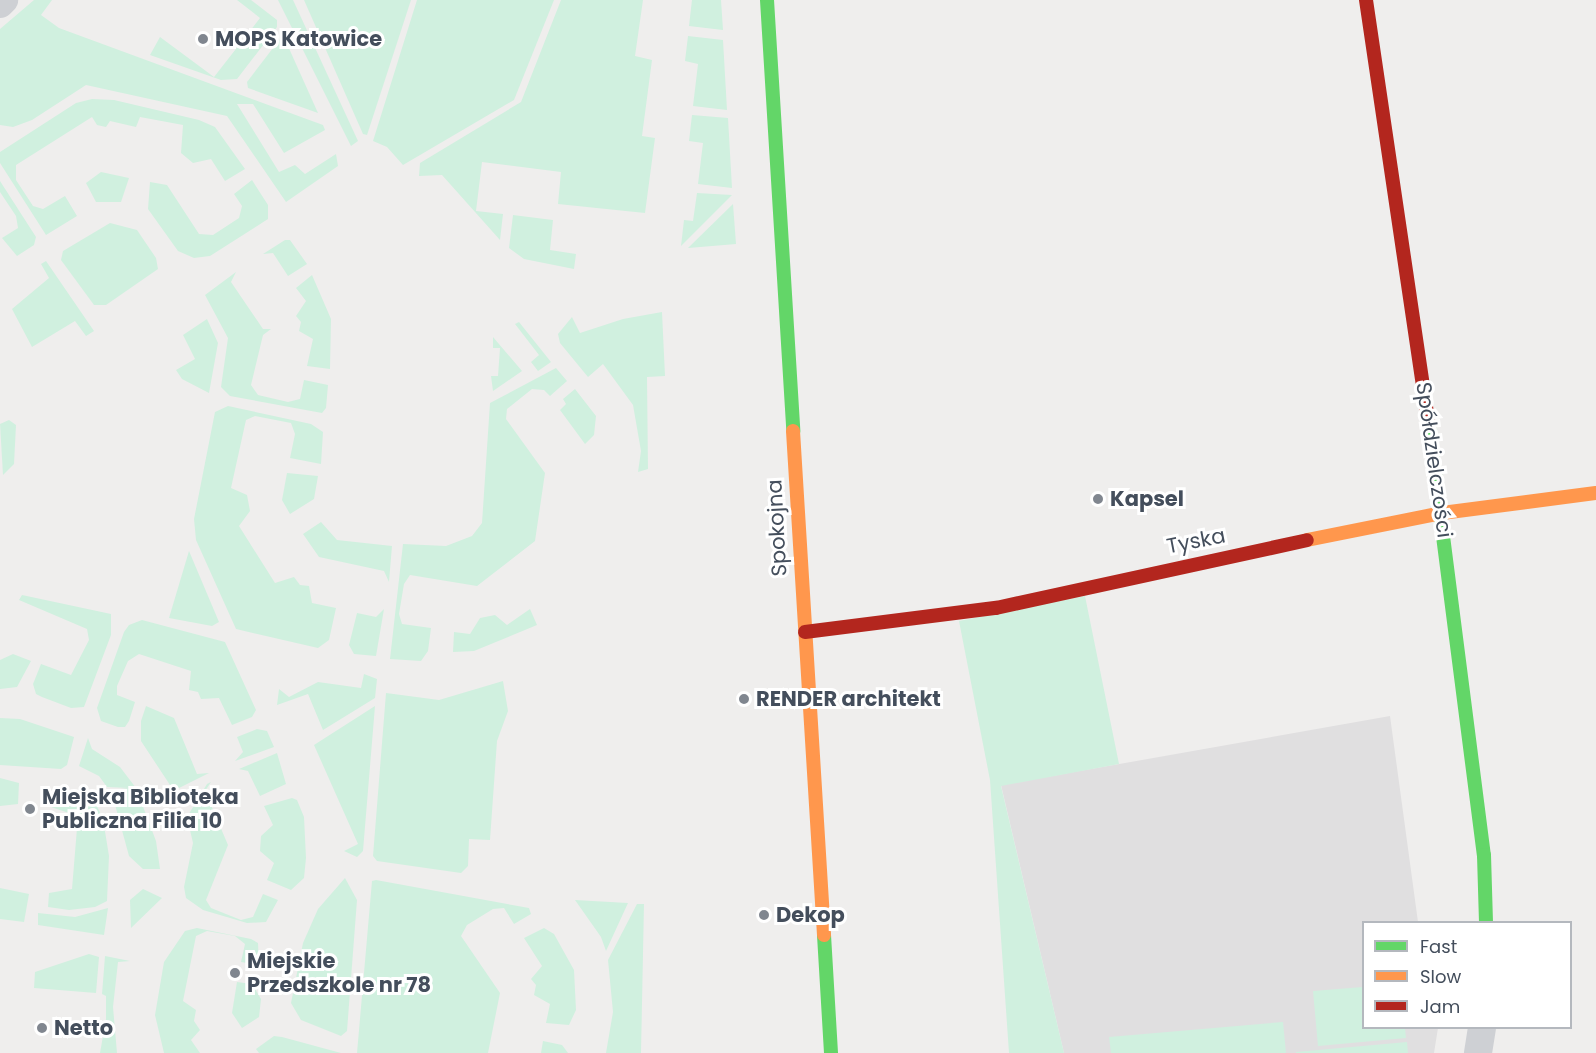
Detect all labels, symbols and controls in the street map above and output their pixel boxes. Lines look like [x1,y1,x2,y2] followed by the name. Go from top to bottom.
[215,26,382,52] place label: MOPS Katowice
[196,32,210,46] marker: MOPS Katowice
[1411,381,1457,539] street label: Spółdzielczości
[762,479,792,577] street label: Spokojna
[1110,486,1184,512] place label: Kapsel
[1091,492,1105,506] marker: Kapsel
[1165,523,1227,559] street label: Tyska
[756,686,941,712] place label: RENDER architekt
[737,692,751,706] marker: RENDER architekt
[42,784,239,834] place label: Miejska Biblioteka Publiczna Filia 10
[23,802,37,816] marker: Miejska Biblioteka Publiczna Filia 10
[776,902,845,928] place label: Dekop
[757,908,771,922] marker: Dekop
[1362,921,1572,1029] legend
[1420,934,1457,959] text: Fast
[247,948,431,998] place label: Miejskie Przedszkole nr 78
[1420,964,1461,989] text: Slow
[228,966,242,980] marker: Miejskie Przedszkole nr 78
[1420,994,1460,1019] text: Jam
[54,1015,113,1041] place label: Netto
[35,1021,49,1035] marker: Netto

